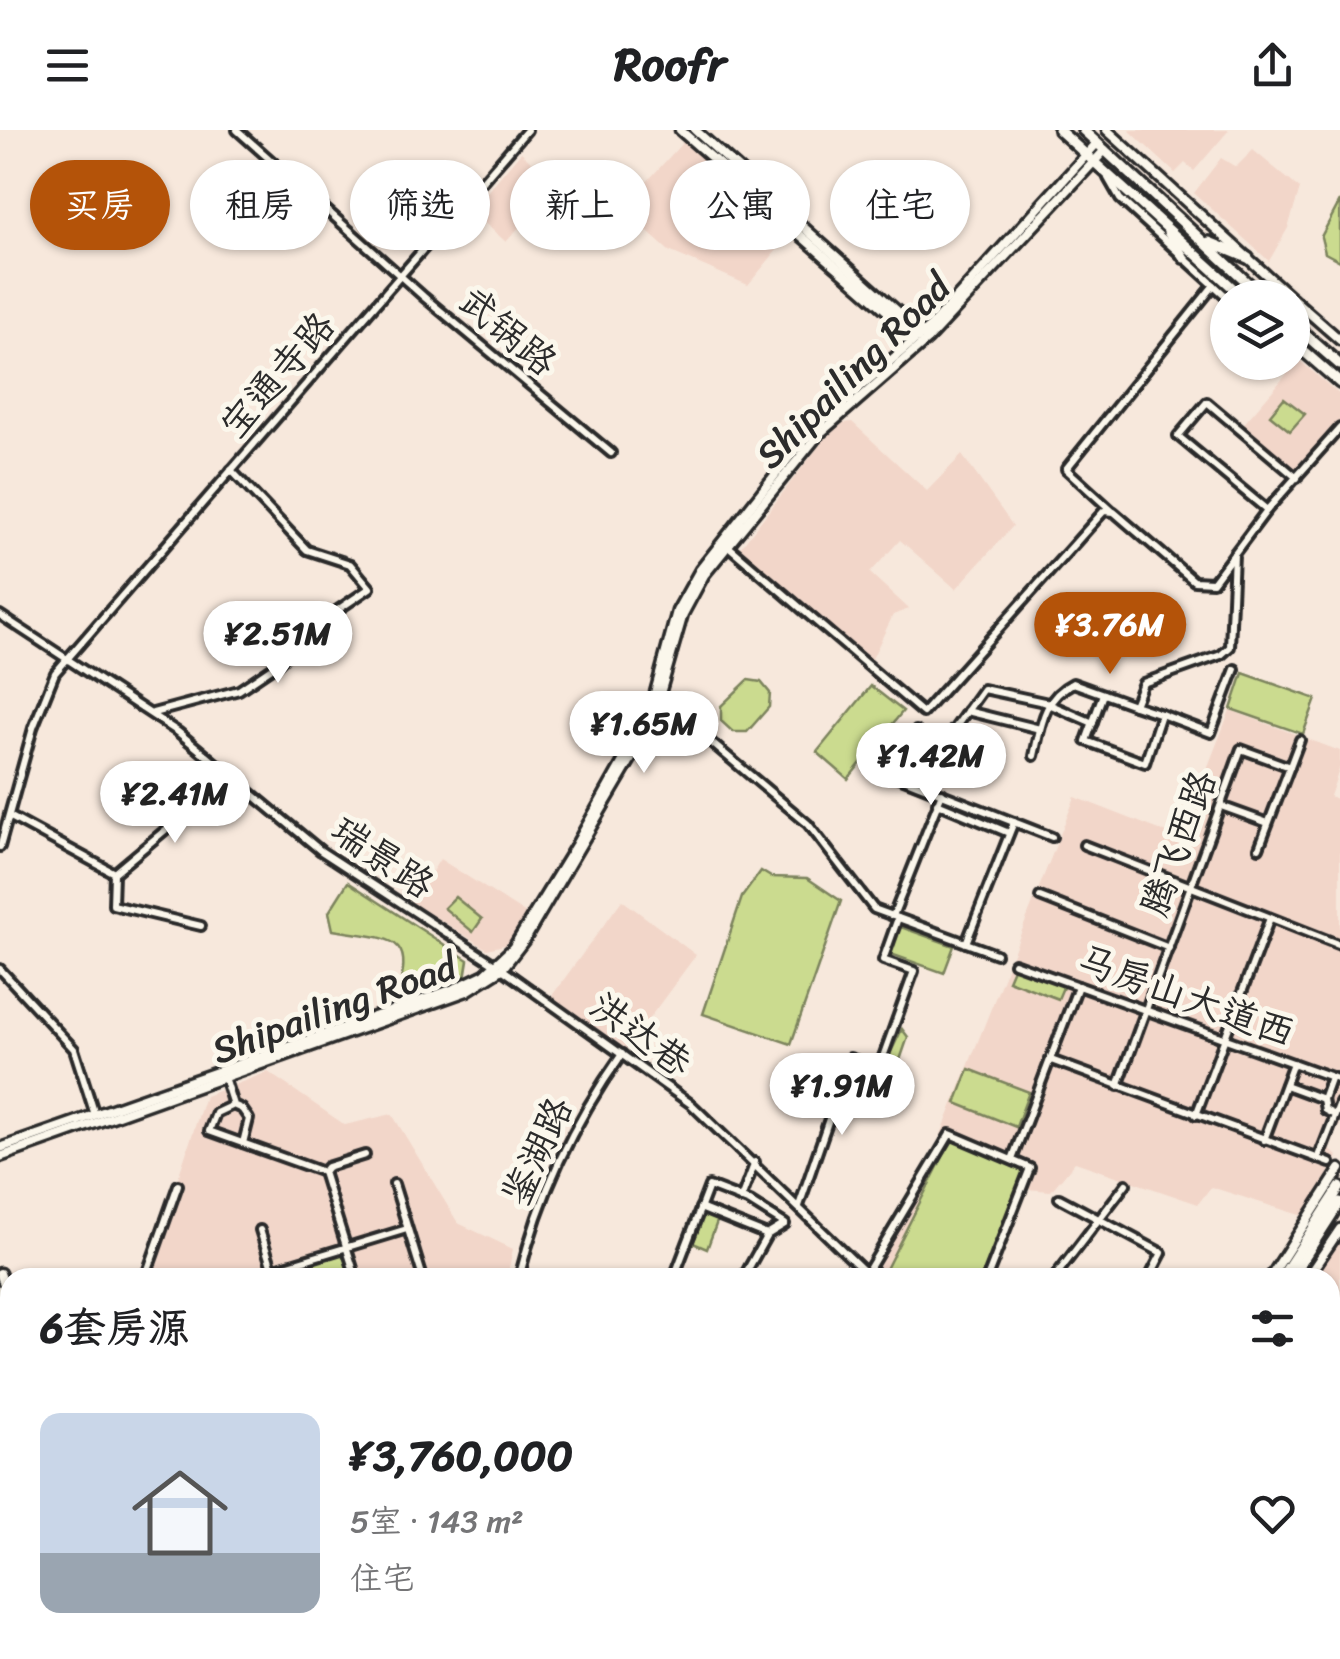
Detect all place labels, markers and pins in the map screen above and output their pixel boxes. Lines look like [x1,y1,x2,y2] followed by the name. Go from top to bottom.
[1029,592,1191,677] pin: ¥3.76M
[197,601,359,686] pin: ¥2.51M
[563,691,725,776] pin: ¥1.65M
[850,723,1012,808] pin: ¥1.42M
[94,761,256,846] pin: ¥2.41M
[761,1053,923,1138] pin: ¥1.91M

